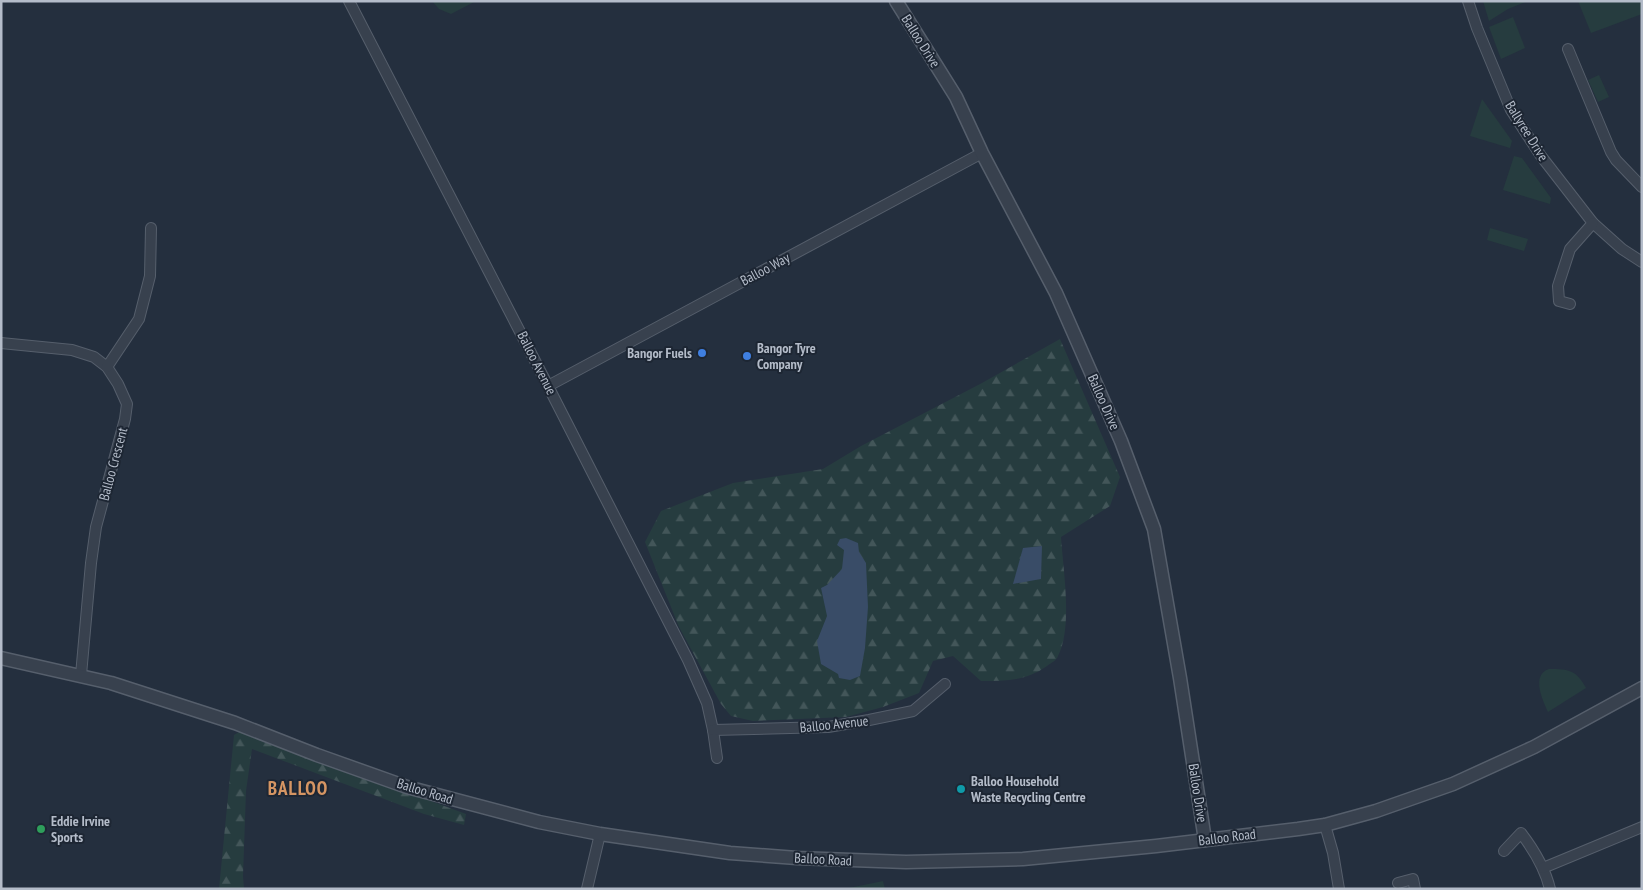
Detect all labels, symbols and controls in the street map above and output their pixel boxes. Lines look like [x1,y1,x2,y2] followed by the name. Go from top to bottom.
[898,11,944,71] street label: Balloo Drive
[1501,98,1553,165] street label: Ballyree Drive
[737,248,793,289] street label: Balloo Way
[513,328,561,398] street label: Balloo Avenue
[757,339,816,373] place label: Bangor Tyre Company
[627,344,692,362] place label: Bangor Fuels
[696,347,708,359] marker: Bangor Fuels
[741,350,753,362] marker: Bangor Tyre Company
[1084,371,1124,433] street label: Balloo Drive
[95,425,131,502] street label: Balloo Crescent
[799,711,869,737] street label: Balloo Avenue
[1184,762,1212,824] street label: Balloo Drive
[970,772,1086,806] place label: Balloo Household Waste Recycling Centre
[395,774,455,808] street label: Balloo Road
[268,776,328,800] district label: BALLOO
[955,783,967,795] marker: Balloo Household Waste Recycling Centre
[51,812,110,846] place label: Eddie Irvine Sports
[35,823,47,835] marker: Eddie Irvine Sports
[1197,825,1257,849] street label: Balloo Road
[794,849,852,869] street label: Balloo Road

